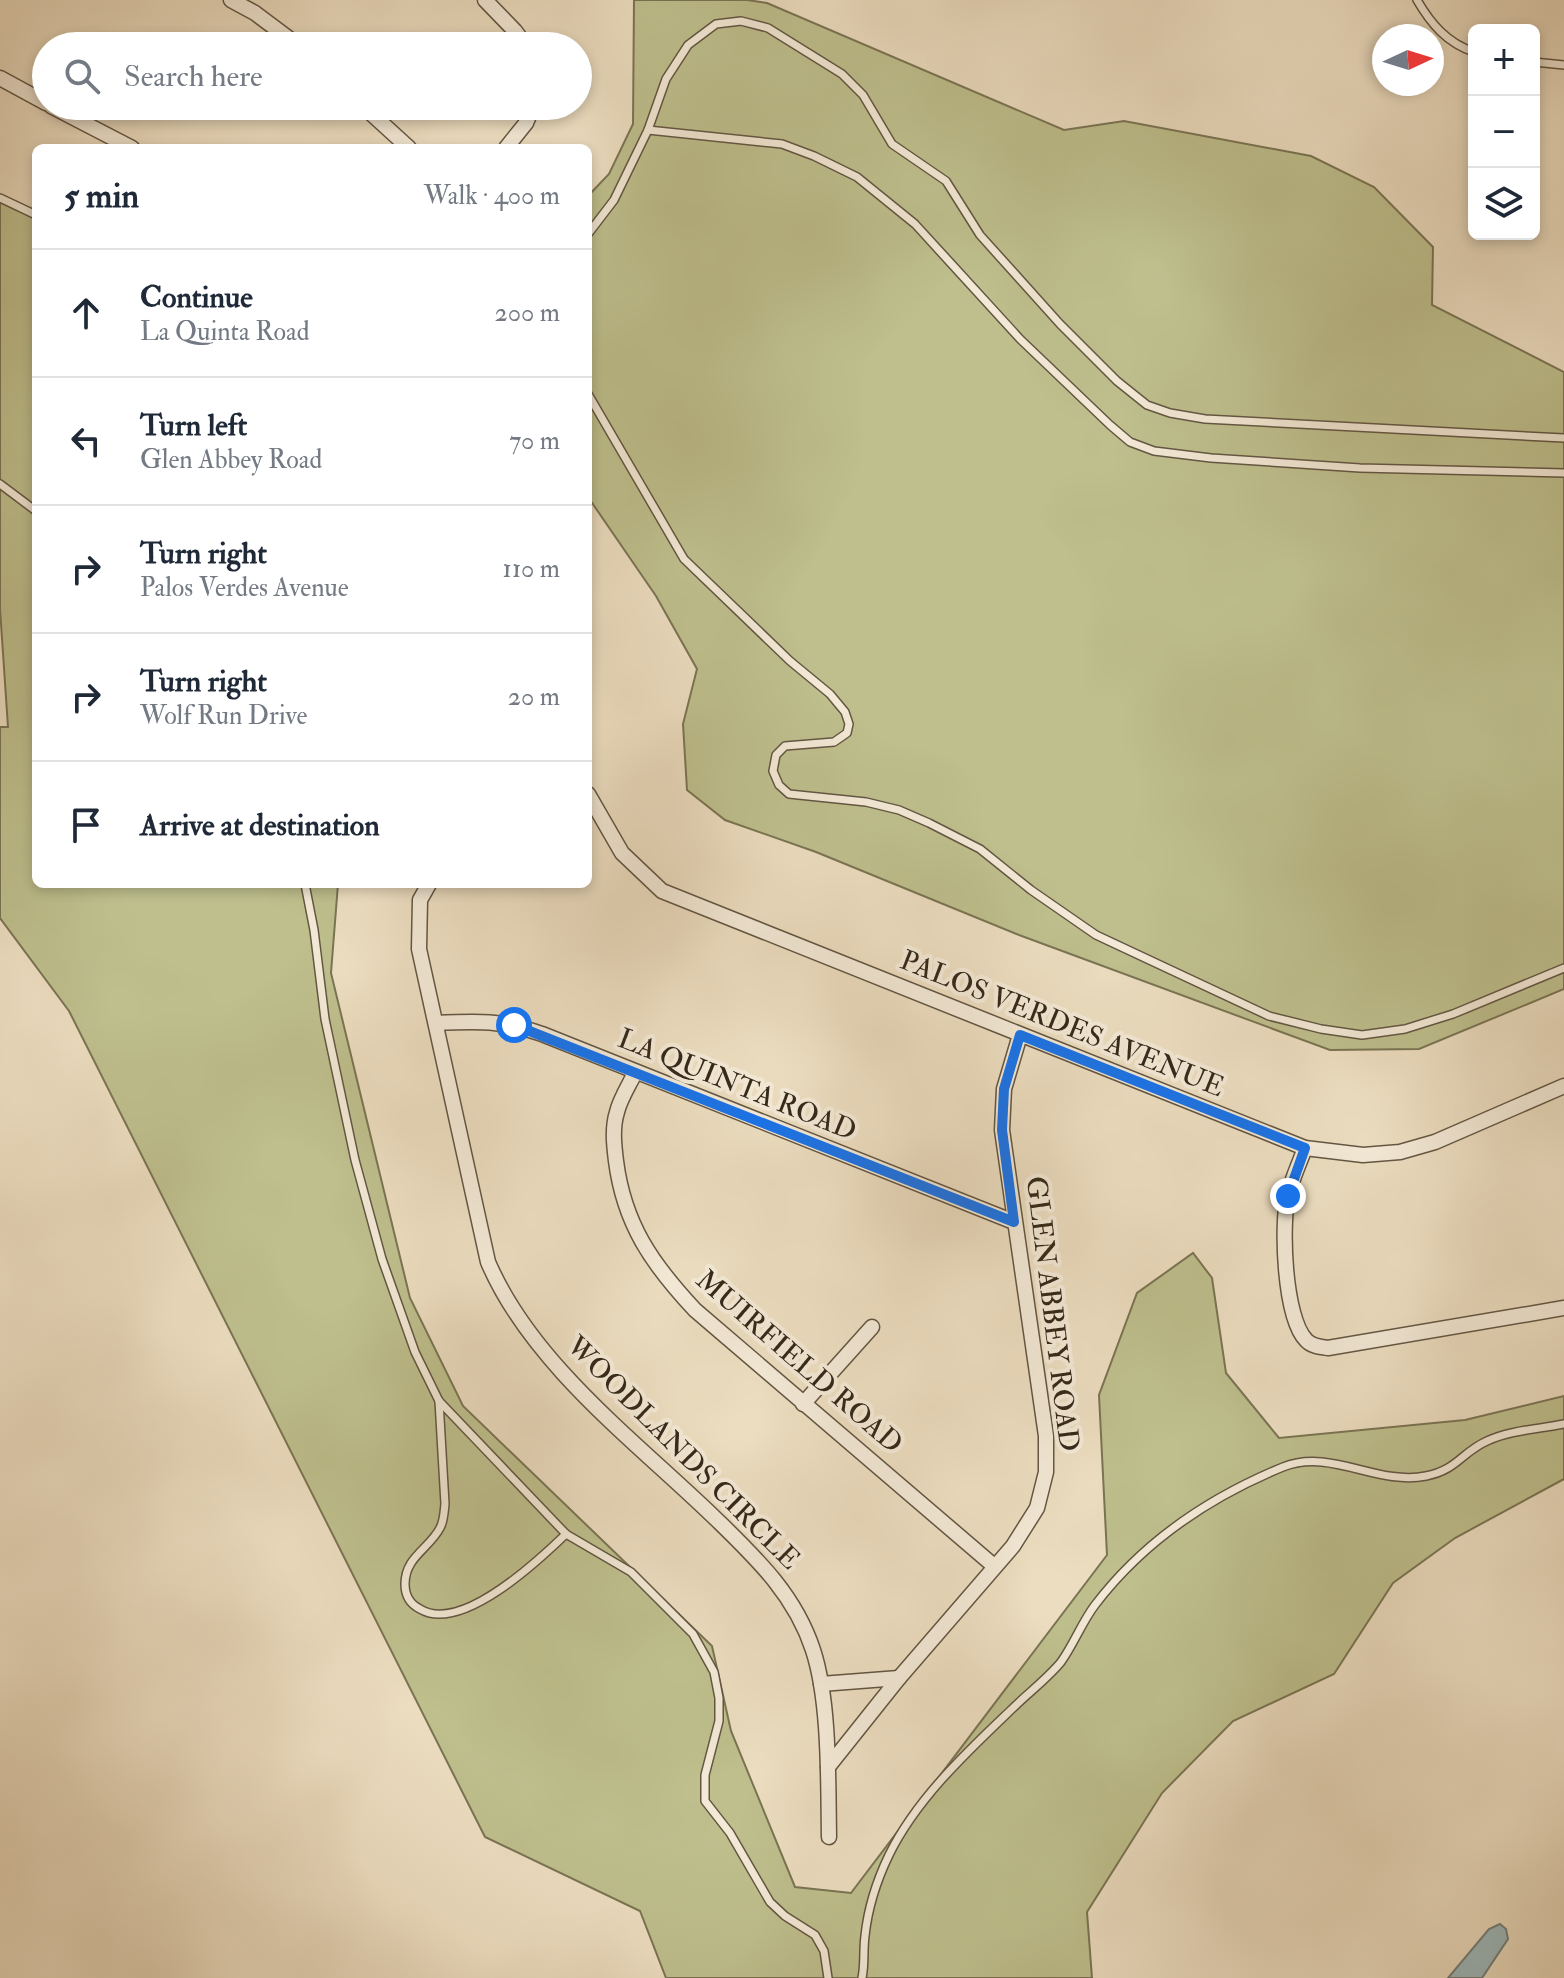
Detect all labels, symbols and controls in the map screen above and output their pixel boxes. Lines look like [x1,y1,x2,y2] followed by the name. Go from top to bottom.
[1372,24,1444,96] north arrow
[1468,24,1540,240] map controls
[1468,24,1540,96] button: +
[32,32,592,120] search box
[60,54,104,98] icon: search
[124,58,263,95] text: Search here
[1468,96,1540,168] button: −
[1468,168,1540,240] button: layers
[64,175,139,218] text: 5 min
[424,180,560,212] text: Walk · 400 m
[140,279,253,316] text: Continue
[64,291,108,335] icon: ahead
[495,297,560,329] text: 200 m
[140,316,310,348] text: La Quinta Road
[140,407,247,444] text: Turn left
[64,419,108,463] icon: left
[509,425,560,457] text: 70 m
[140,444,322,476] text: Glen Abbey Road
[140,535,267,572] text: Turn right
[64,547,108,591] icon: right
[503,553,560,585] text: 110 m
[140,572,349,604] text: Palos Verdes Avenue
[140,663,267,700] text: Turn right
[64,675,108,719] icon: right
[508,681,560,713] text: 20 m
[140,700,307,732] text: Wolf Run Drive
[64,803,108,847] icon: arrive
[140,807,380,844] text: Arrive at destination
[895,943,1229,1105] street label: PALOS VERDES AVENUE
[496,1007,532,1043] route start
[613,1021,861,1149] street label: LA QUINTA ROAD
[1018,1174,1086,1454] street label: GLEN ABBEY ROAD
[1270,1178,1306,1214] route end
[688,1263,910,1461] street label: MUIRFIELD ROAD
[558,1328,807,1577] street label: WOODLANDS CIRCLE

